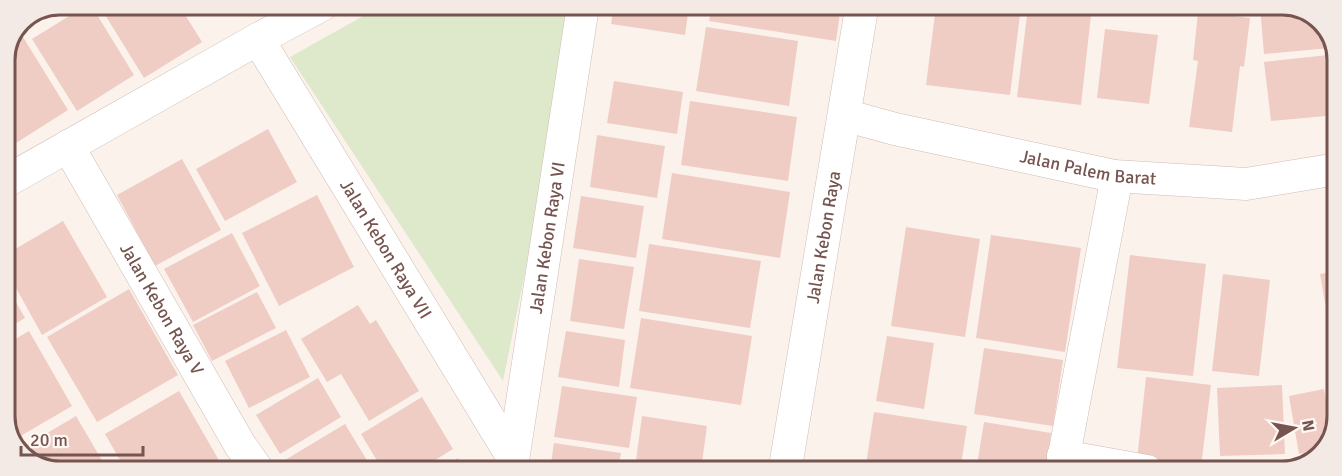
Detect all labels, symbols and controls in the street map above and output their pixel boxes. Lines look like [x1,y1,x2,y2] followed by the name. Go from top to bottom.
[1018,145,1157,190] street label: Jalan Palem Barat
[525,160,570,315] street label: Jalan Kebon Raya VI
[802,169,845,305] street label: Jalan Kebon Raya
[335,176,437,323] street label: Jalan Kebon Raya VII
[115,239,209,379] street label: Jalan Kebon Raya V
[1264,398,1324,458] north arrow
[1297,418,1319,433] text: N
[21,419,142,457] scale bar
[30,429,68,451] text: 20 m

